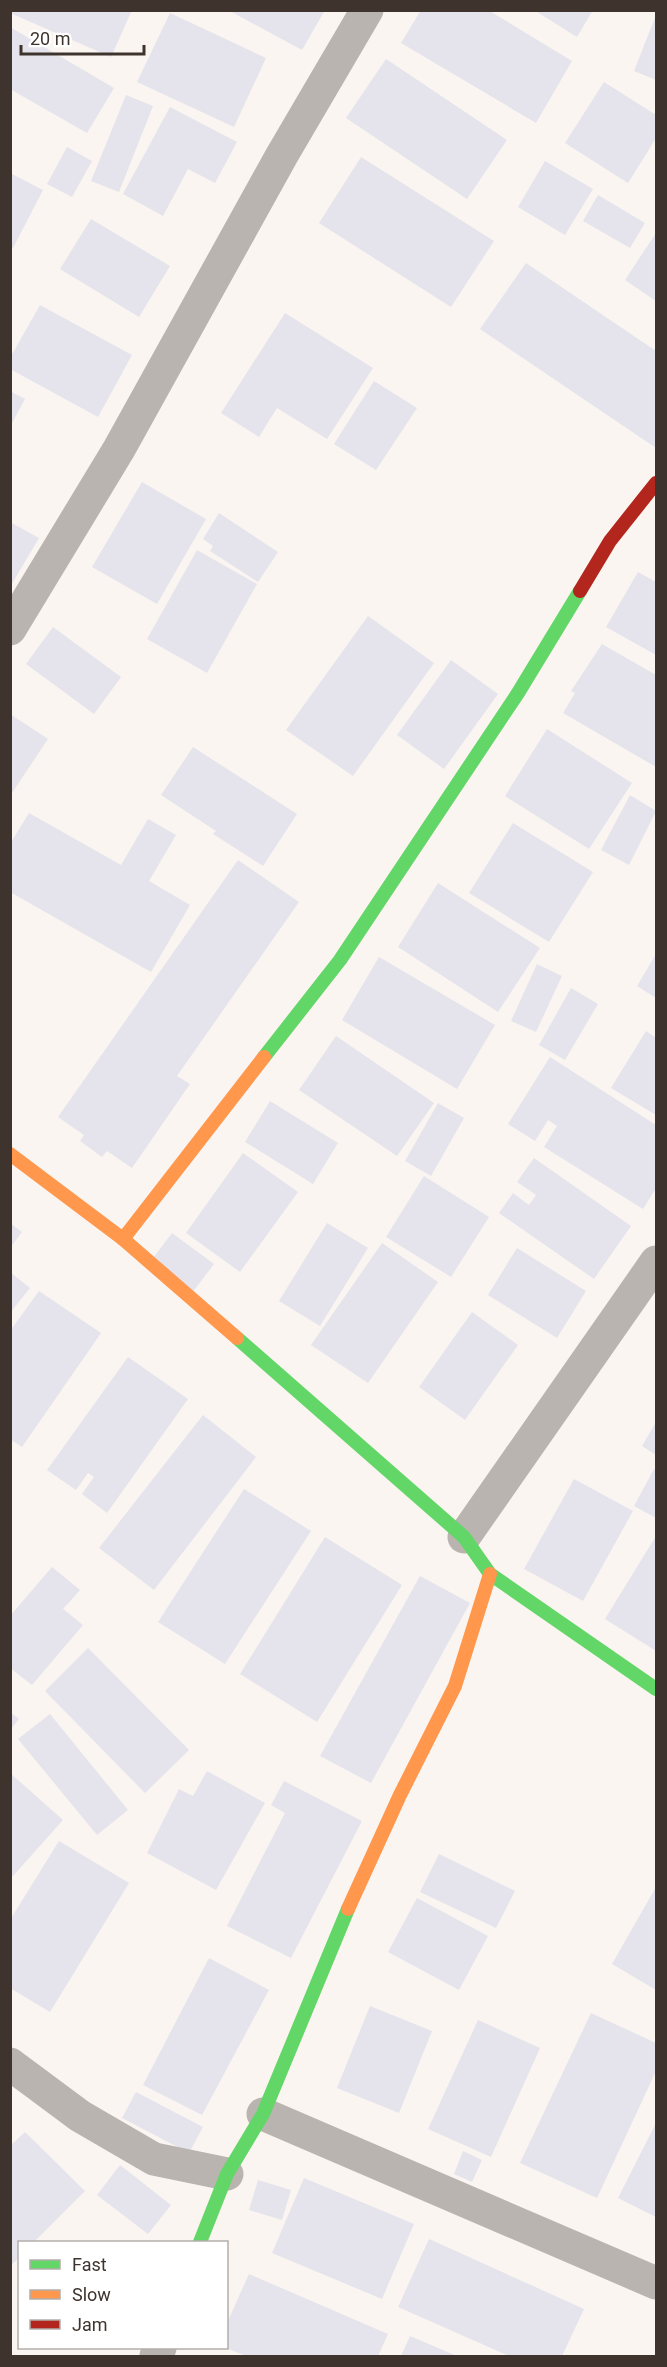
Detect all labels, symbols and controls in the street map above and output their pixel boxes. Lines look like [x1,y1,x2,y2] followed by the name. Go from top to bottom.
[21,18,144,56] scale bar
[30,28,70,49] text: 20 m
[18,2241,228,2349] legend
[72,2254,107,2275] text: Fast
[72,2284,111,2305] text: Slow
[72,2314,108,2335] text: Jam

